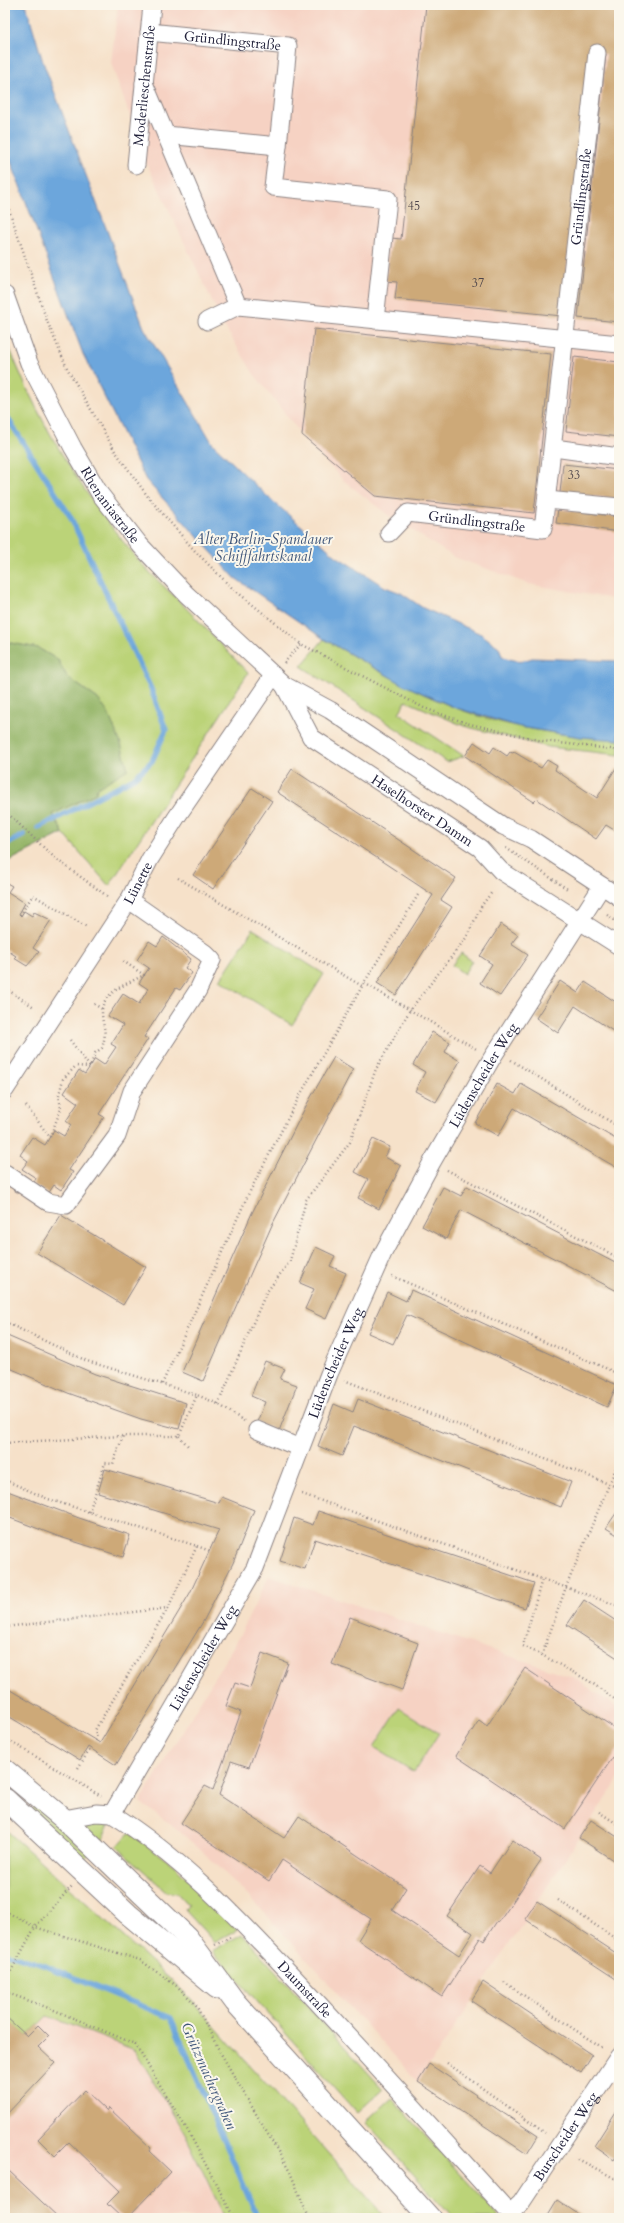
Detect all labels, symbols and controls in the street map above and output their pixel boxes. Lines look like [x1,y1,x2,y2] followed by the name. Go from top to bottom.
[128,24,159,147] street label: Moderlieschenstraße
[183,26,282,55] street label: Gründlingstraße
[566,147,596,246] street label: Gründlingstraße
[408,198,420,214] house number: 45
[472,275,484,291] house number: 37
[76,463,145,547] street label: Rhenaniastraße
[568,467,580,483] house number: 33
[427,506,527,536] street label: Gründlingstraße
[193,529,333,566] water label: Alter Berlin-Spandauer Schifffahrtskanal
[368,770,477,851] street label: Haselhorster Damm
[119,858,157,908] street label: Lünette
[444,1019,522,1131] street label: Lüdenscheider Weg
[303,1304,367,1421] street label: Lüdenscheider Weg
[165,1601,241,1714] street label: Lüdenscheider Weg
[273,1956,337,2022] street label: Daumstraße
[176,2019,242,2133] water label: Grützmachergraben
[529,2088,602,2185] street label: Burscheider Weg

